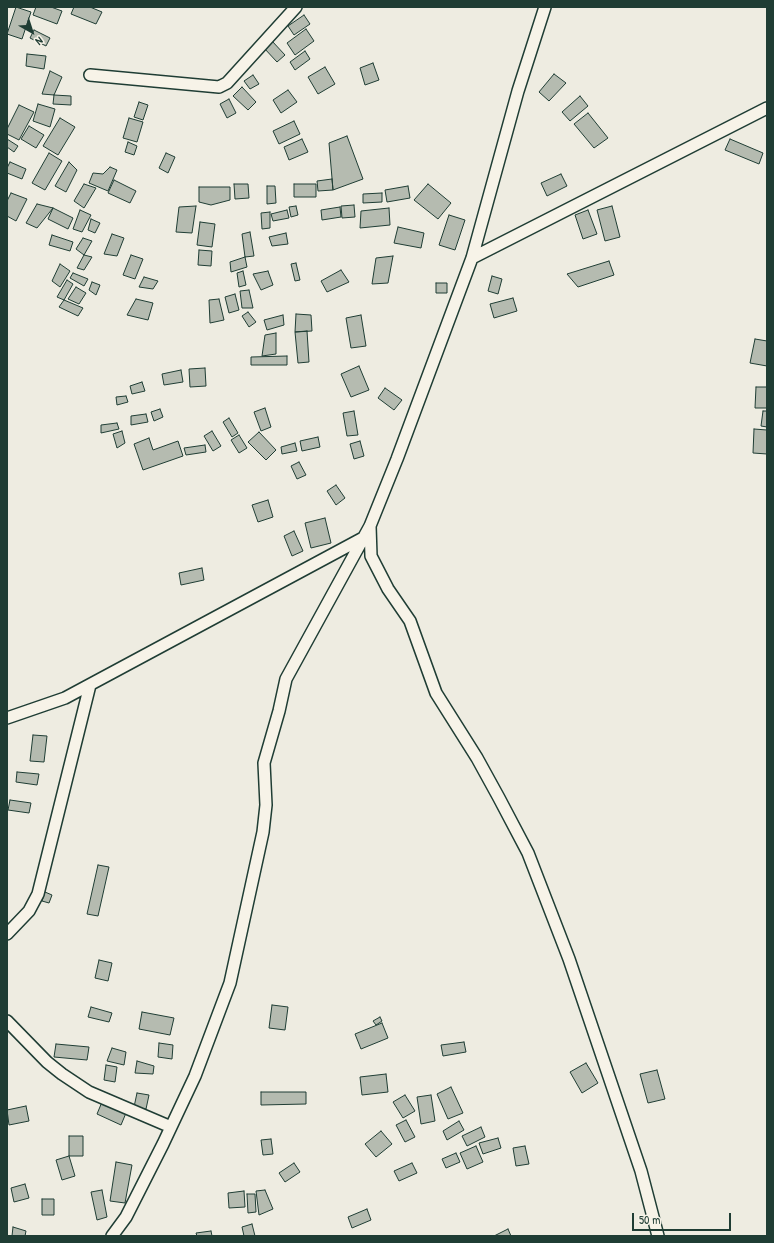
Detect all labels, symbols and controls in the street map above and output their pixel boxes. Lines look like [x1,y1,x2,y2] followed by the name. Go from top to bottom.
[12,12,52,52] north arrow
[33,34,46,49] text: N
[634,1205,733,1231] scale bar
[639,1211,660,1228] text: 50 m

